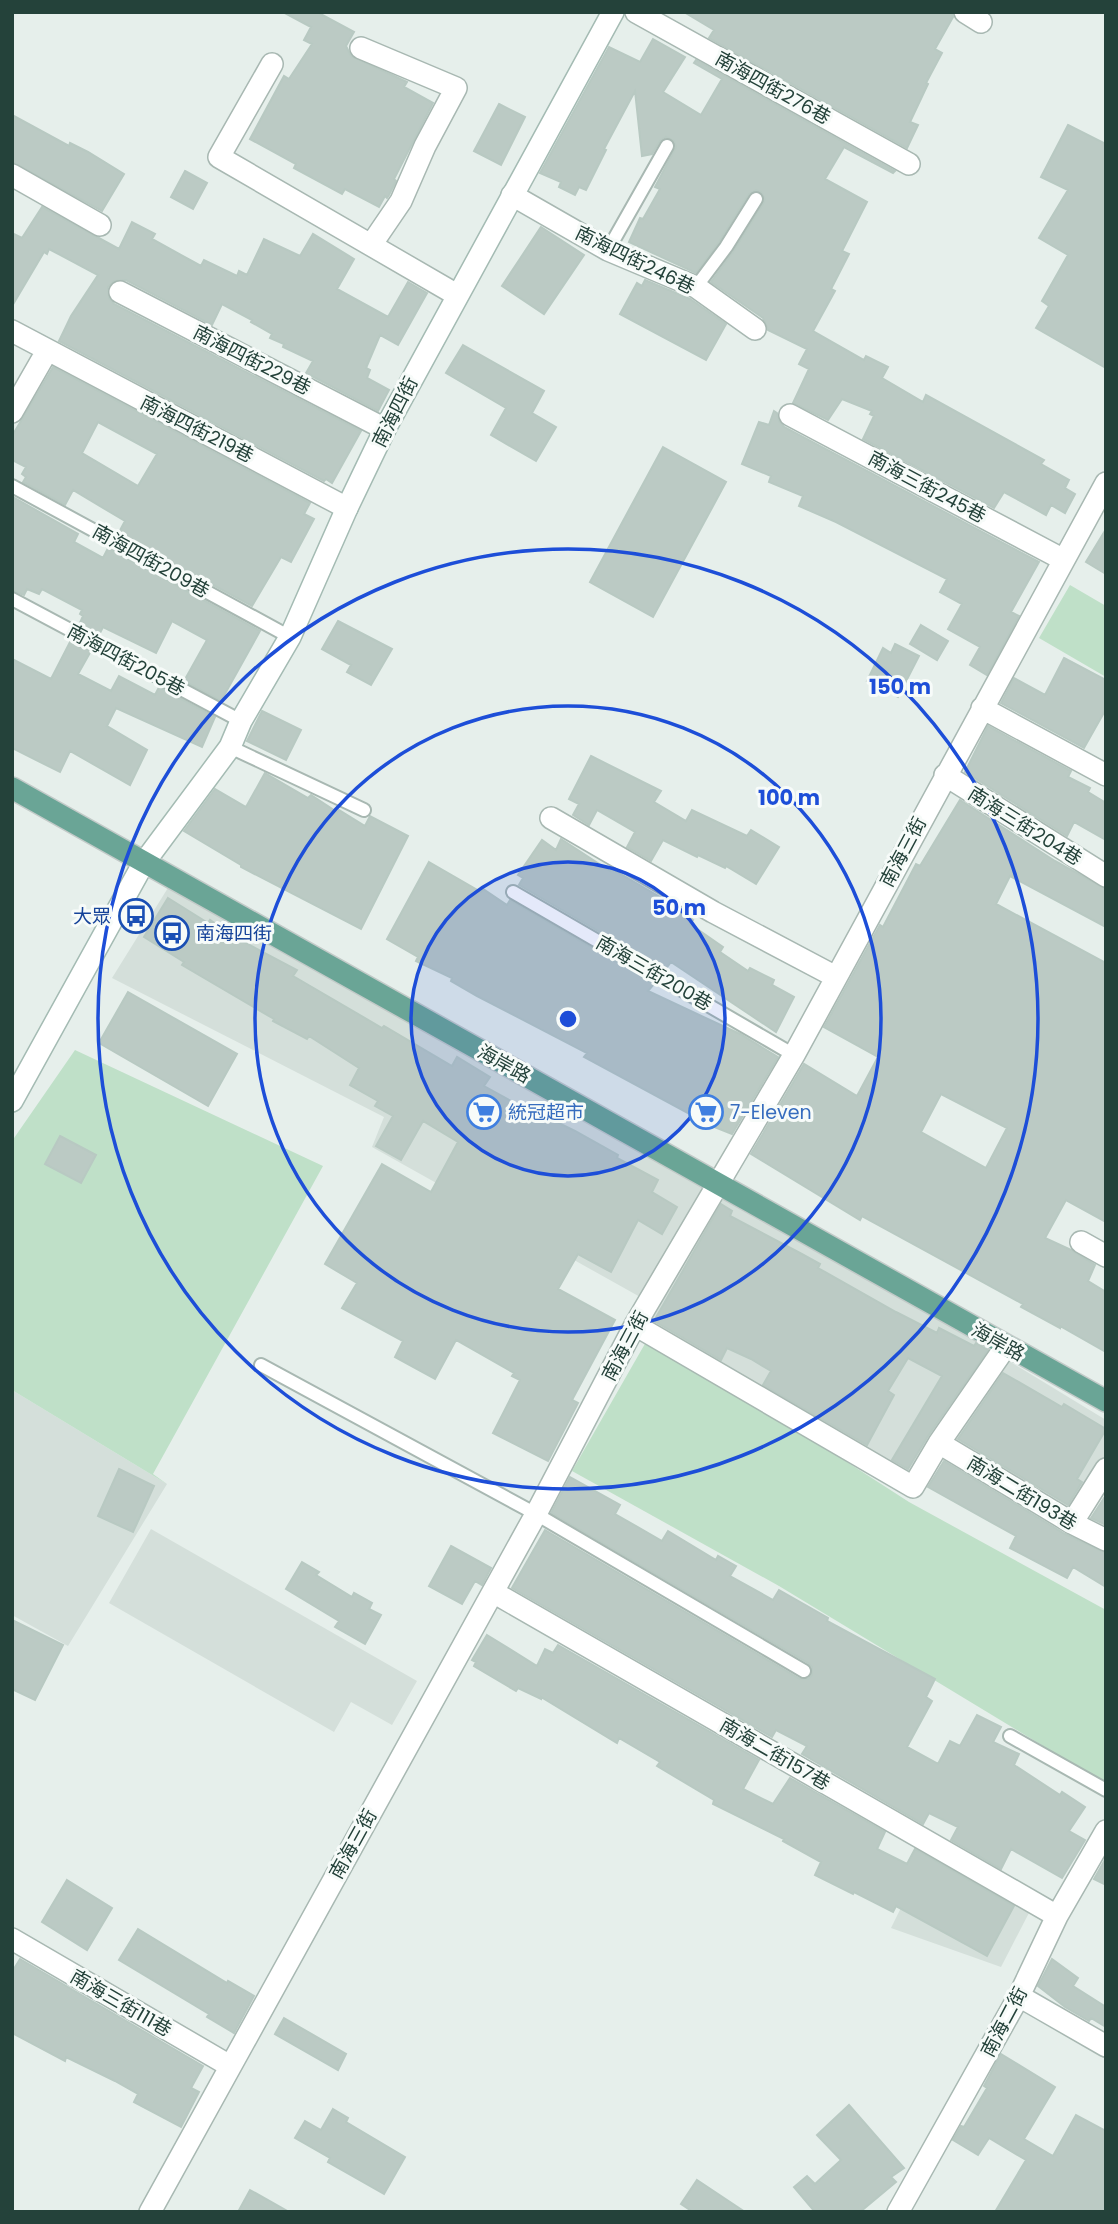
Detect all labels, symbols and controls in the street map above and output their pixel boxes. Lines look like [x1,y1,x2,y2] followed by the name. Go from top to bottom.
[710,45,836,131] street label: 南海四街276巷
[571,219,699,301] street label: 南海四街246巷
[188,319,316,401] street label: 南海四街229巷
[366,372,424,452] street label: 南海四街
[136,389,258,469] street label: 南海四街219巷
[863,445,991,529] street label: 南海三街245巷
[88,518,214,604] street label: 南海四街209巷
[62,618,190,702] street label: 南海四街205巷
[869,672,931,701] text: 150 m
[963,780,1087,872] street label: 南海三街204巷
[758,783,820,812] text: 100 m
[873,812,933,892] street label: 南海三街
[652,893,706,922] text: 50 m
[117,897,155,935] bus stop icon: 大眾
[73,903,111,930] place label: 大眾
[153,914,191,952] bus stop icon: 南海四街
[196,920,272,947] place label: 南海四街
[591,929,717,1017] street label: 南海三街200巷
[556,1007,580,1031] centre of rings
[473,1038,535,1090] street label: 海岸路
[465,1093,503,1131] supermarket icon: 統冠超市
[687,1093,725,1131] supermarket icon: 7-Eleven
[508,1099,584,1126] place label: 統冠超市
[730,1099,812,1126] place label: 7-Eleven
[595,1306,655,1386] street label: 南海三街
[967,1316,1029,1368] street label: 海岸路
[962,1449,1082,1537] street label: 南海二街193巷
[715,1711,835,1797] street label: 南海二街157巷
[323,1804,383,1884] street label: 南海三街
[65,1963,177,2043] street label: 南海三街111巷
[974,1982,1034,2062] street label: 南海二街

